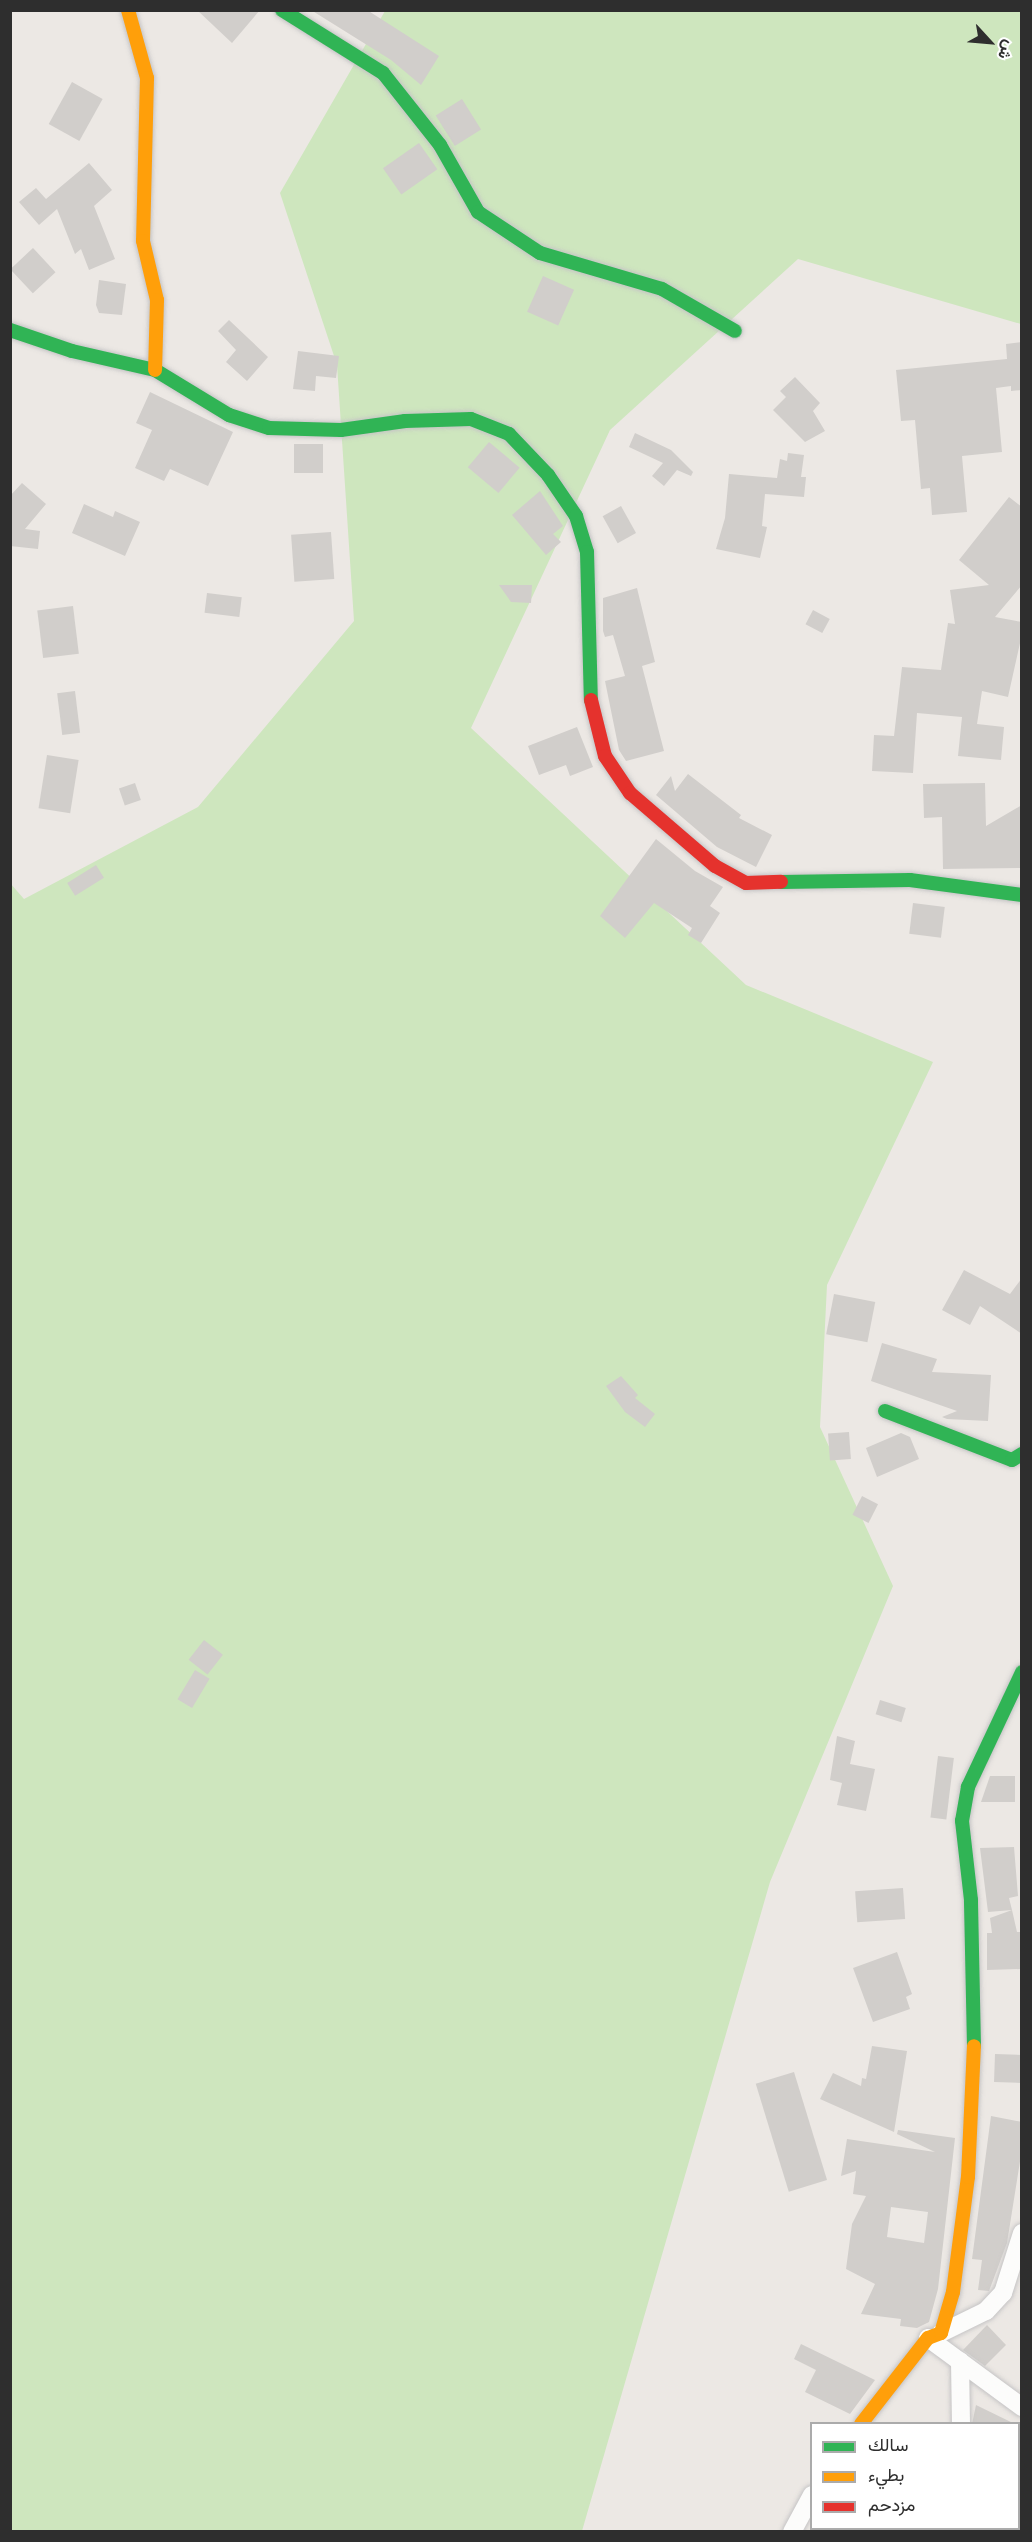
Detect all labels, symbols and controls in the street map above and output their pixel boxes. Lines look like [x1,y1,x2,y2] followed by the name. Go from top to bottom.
[960,12,1020,72] north arrow
[993,37,1019,63] text: ش
[810,2422,1020,2530] legend
[868,2434,908,2456] text: سالك
[868,2464,904,2486] text: بطيء
[868,2494,915,2516] text: مزدحم

